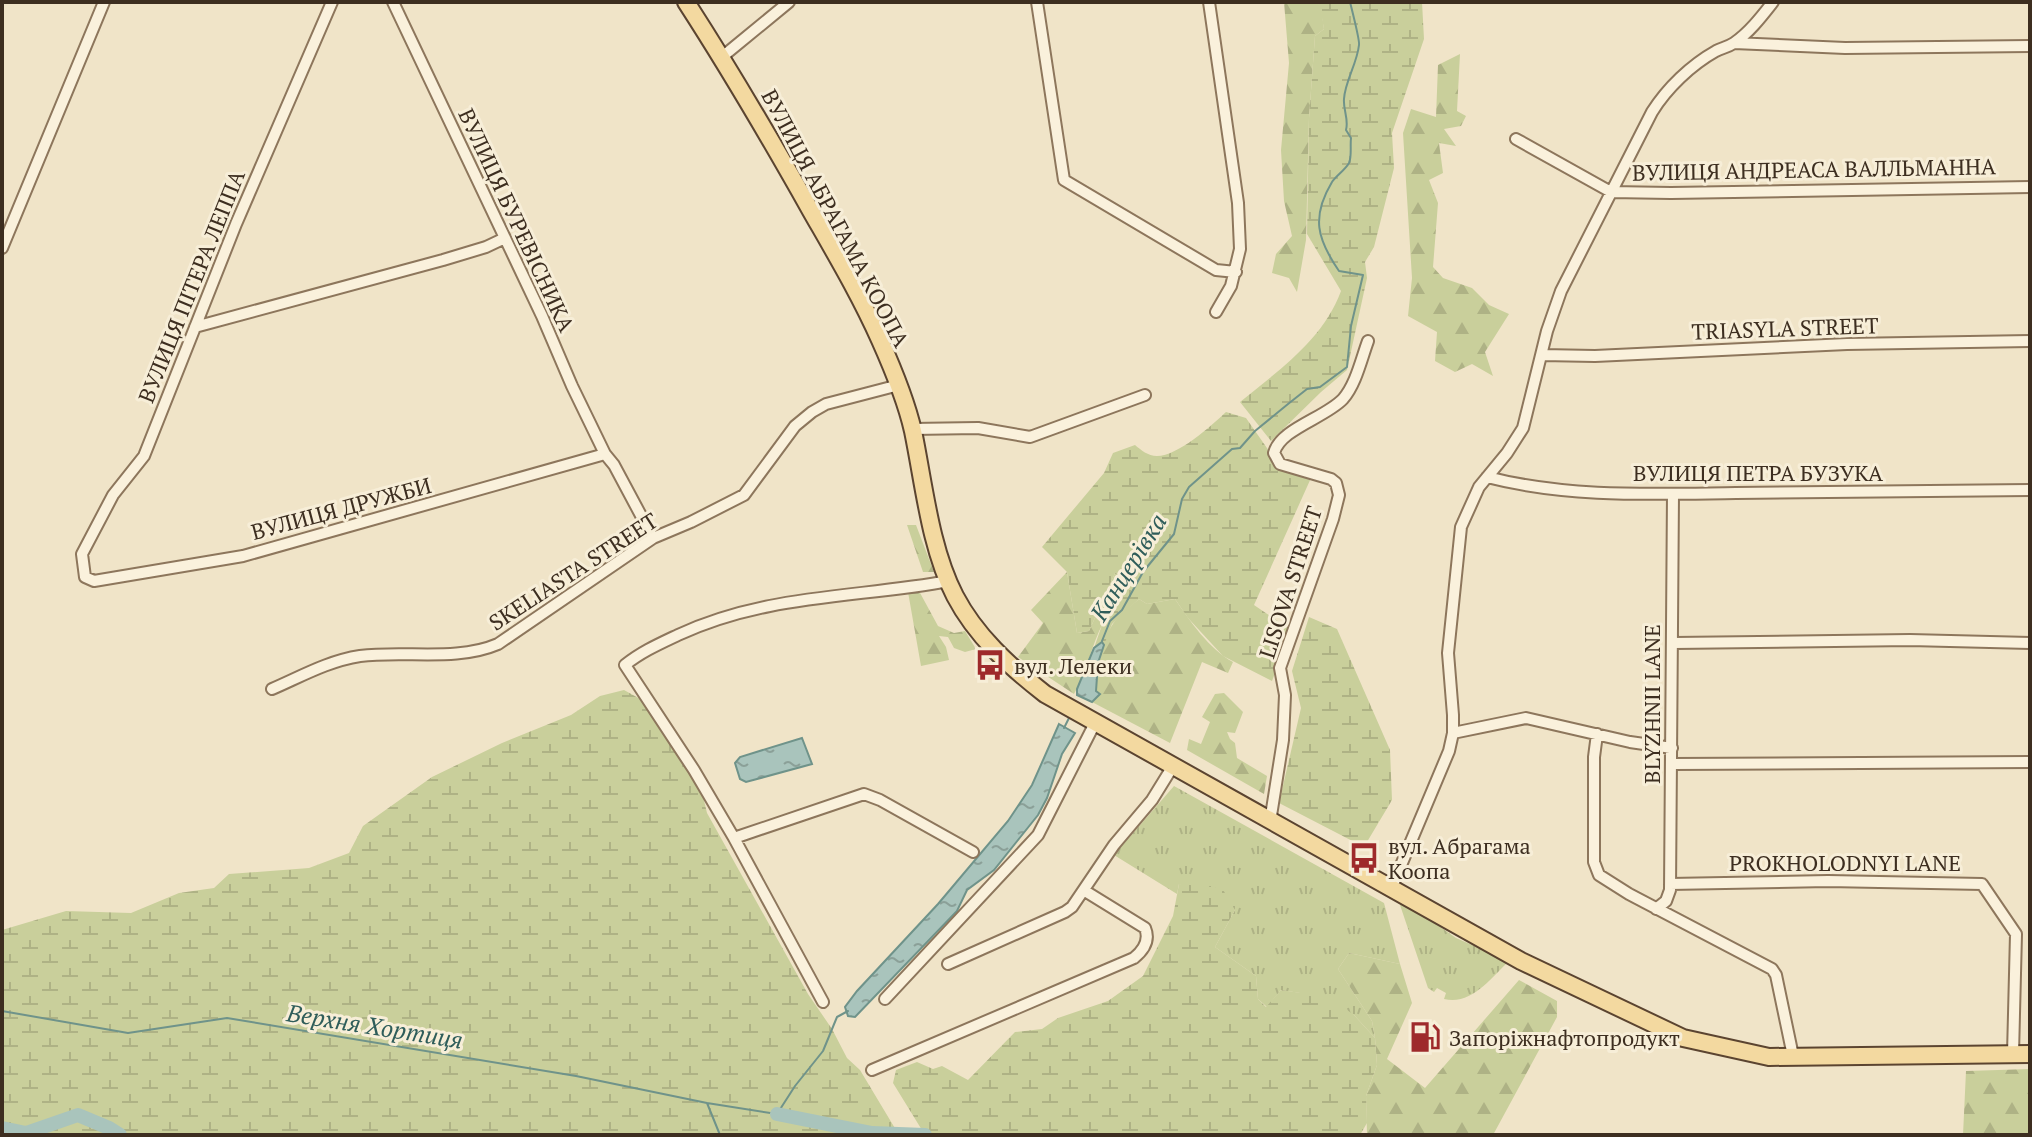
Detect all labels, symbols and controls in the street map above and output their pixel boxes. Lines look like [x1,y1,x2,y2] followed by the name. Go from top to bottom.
[756,84,917,353] street label: ВУЛИЦЯ АБРАГАМА КООПА
[452,104,582,337] street label: ВУЛИЦЯ БУРЕВІСНИКА
[1632,151,1997,187] street label: ВУЛИЦЯ АНДРЕАСА ВАЛЛЬМАННА
[131,164,251,407] street label: ВУЛИЦЯ ПІТЕРА ЛЕППА
[1691,310,1879,346] street label: TRIASYLA STREET
[1633,458,1884,487] street label: ВУЛИЦЯ ПЕТРА БУЗУКА
[248,470,434,546] street label: ВУЛИЦЯ ДРУЖБИ
[1252,502,1328,662] street label: LISOVA STREET
[483,505,663,637] street label: SKELIASTA STREET
[1082,507,1174,628] water label: Канцерівка
[1637,624,1666,784] street label: BLYZHNII LANE
[973,648,1007,682] bus stop icon: вул. Лелеки
[1014,651,1132,680] place label: вул. Лелеки
[1388,831,1531,885] place label: вул. Абрагама Коопа
[1347,841,1381,875] bus stop icon: вул. Абрагама Коопа
[1729,848,1961,877] street label: PROKHOLODNYI LANE
[284,996,465,1056] water label: Верхня Хортиця
[1408,1020,1442,1054] fuel station icon: Запоріжнафтопродукт
[1449,1023,1680,1052] place label: Запоріжнафтопродукт

